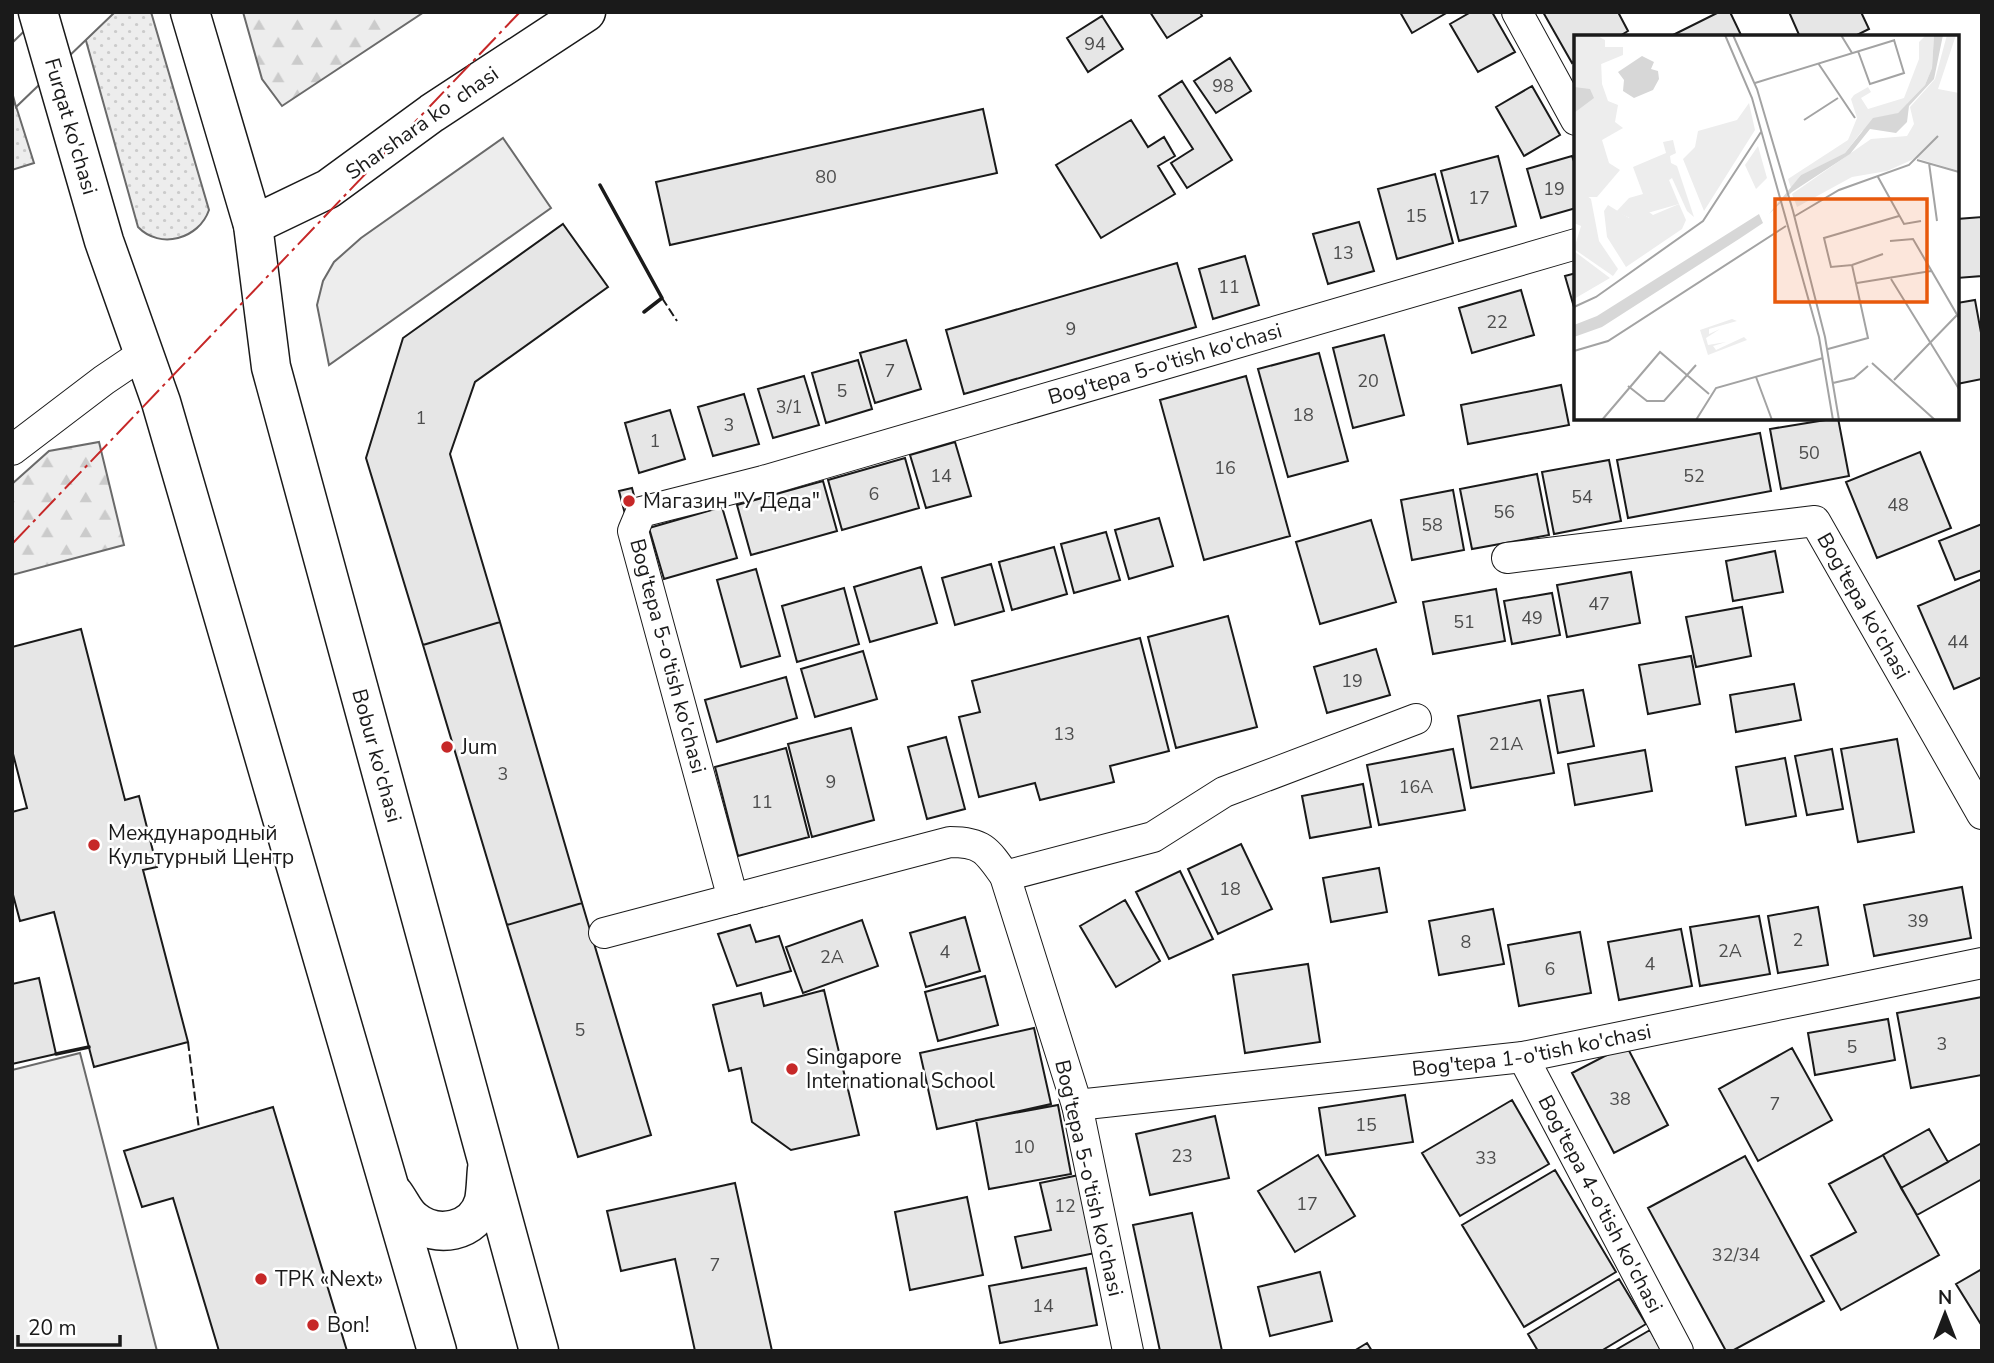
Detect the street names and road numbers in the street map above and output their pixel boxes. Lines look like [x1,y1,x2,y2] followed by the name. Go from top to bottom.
[38,55,104,198] street label: Furqat ko'chasi
[340,60,504,186] street label: Sharshara koʻchasi
[1045,317,1285,411] street label: Bog'tepa 5-o'tish ko'chasi
[1811,528,1916,684] street label: Bog'tepa ko'chasi
[623,535,713,777] street label: Bog'tepa 5-o'tish ko'chasi
[345,686,408,825] street label: Bobur ko'chasi
[1410,1017,1654,1083] street label: Bog'tepa 1-o'tish ko'chasi
[1048,1057,1130,1299] street label: Bog'tepa 5-o'tish ko'chasi
[1532,1090,1669,1318] street label: Bog'tepa 4-o'tish ko'chasi

